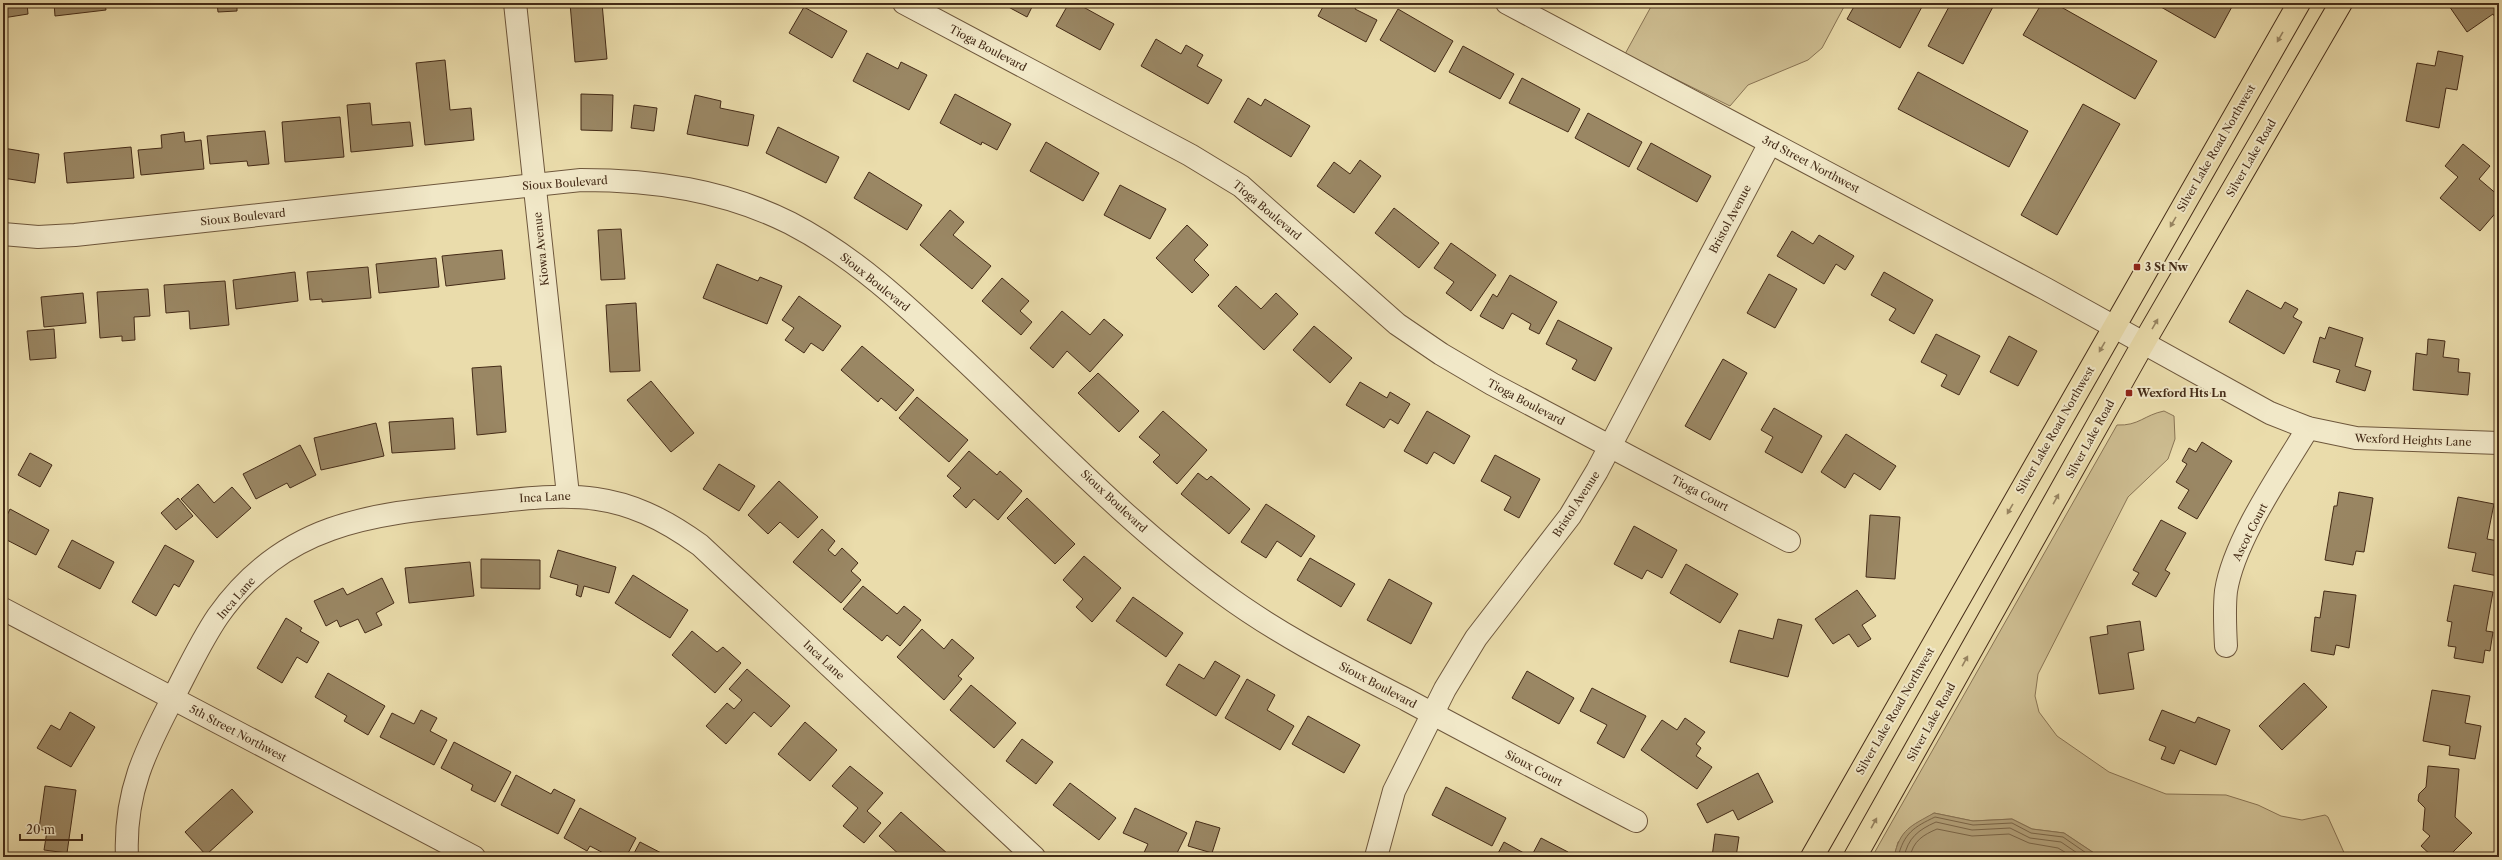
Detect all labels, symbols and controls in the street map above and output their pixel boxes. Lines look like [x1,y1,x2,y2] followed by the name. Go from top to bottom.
[947,22,1029,74] street label: Tioga Boulevard
[2276,31,2283,43] one-way arrow
[2174,82,2258,214] street label: Silver Lake Road Northwest
[2223,117,2279,199] street label: Silver Lake Road
[1760,132,1862,196] street label: 3rd Street Northwest
[522,173,609,193] street label: Sioux Boulevard
[1230,177,1305,243] street label: Tioga Boulevard
[1706,182,1754,256] street label: Bristol Avenue
[200,206,287,228] street label: Sioux Boulevard
[530,211,552,287] street label: Kiowa Avenue
[2170,216,2177,228] one-way arrow
[837,250,913,315] street label: Sioux Boulevard
[2145,260,2188,274] place label: 3 St Nw
[2132,262,2142,272] marker: 3 St Nw
[2151,318,2158,330] one-way arrow
[2098,341,2105,353] one-way arrow
[2013,364,2097,496] street label: Silver Lake Road Northwest
[1485,376,1567,428] street label: Tioga Boulevard
[2136,386,2227,400] place label: Wexford Hts Ln
[2124,388,2134,398] marker: Wexford Hts Ln
[2063,397,2117,481] street label: Silver Lake Road
[2353,431,2472,449] street label: Wexford Heights Lane
[1078,467,1150,536] street label: Sioux Boulevard
[1549,468,1603,540] street label: Bristol Avenue
[1669,472,1731,514] street label: Tioga Court
[519,489,571,505] street label: Inca Lane
[2053,493,2060,504] one-way arrow
[2229,501,2271,564] street label: Ascot Court
[2006,503,2013,515] one-way arrow
[214,574,258,622] street label: Inca Lane
[800,637,848,683] street label: Inca Lane
[1853,645,1937,777] street label: Silver Lake Road Northwest
[1962,655,1969,667] one-way arrow
[1337,659,1419,711] street label: Sioux Boulevard
[1904,680,1958,764] street label: Silver Lake Road
[187,701,289,765] street label: 5th Street Northwest
[1503,747,1565,789] street label: Sioux Court
[20,816,82,842] scale bar
[1871,817,1878,829] one-way arrow
[26,822,55,837] text: 20 m

